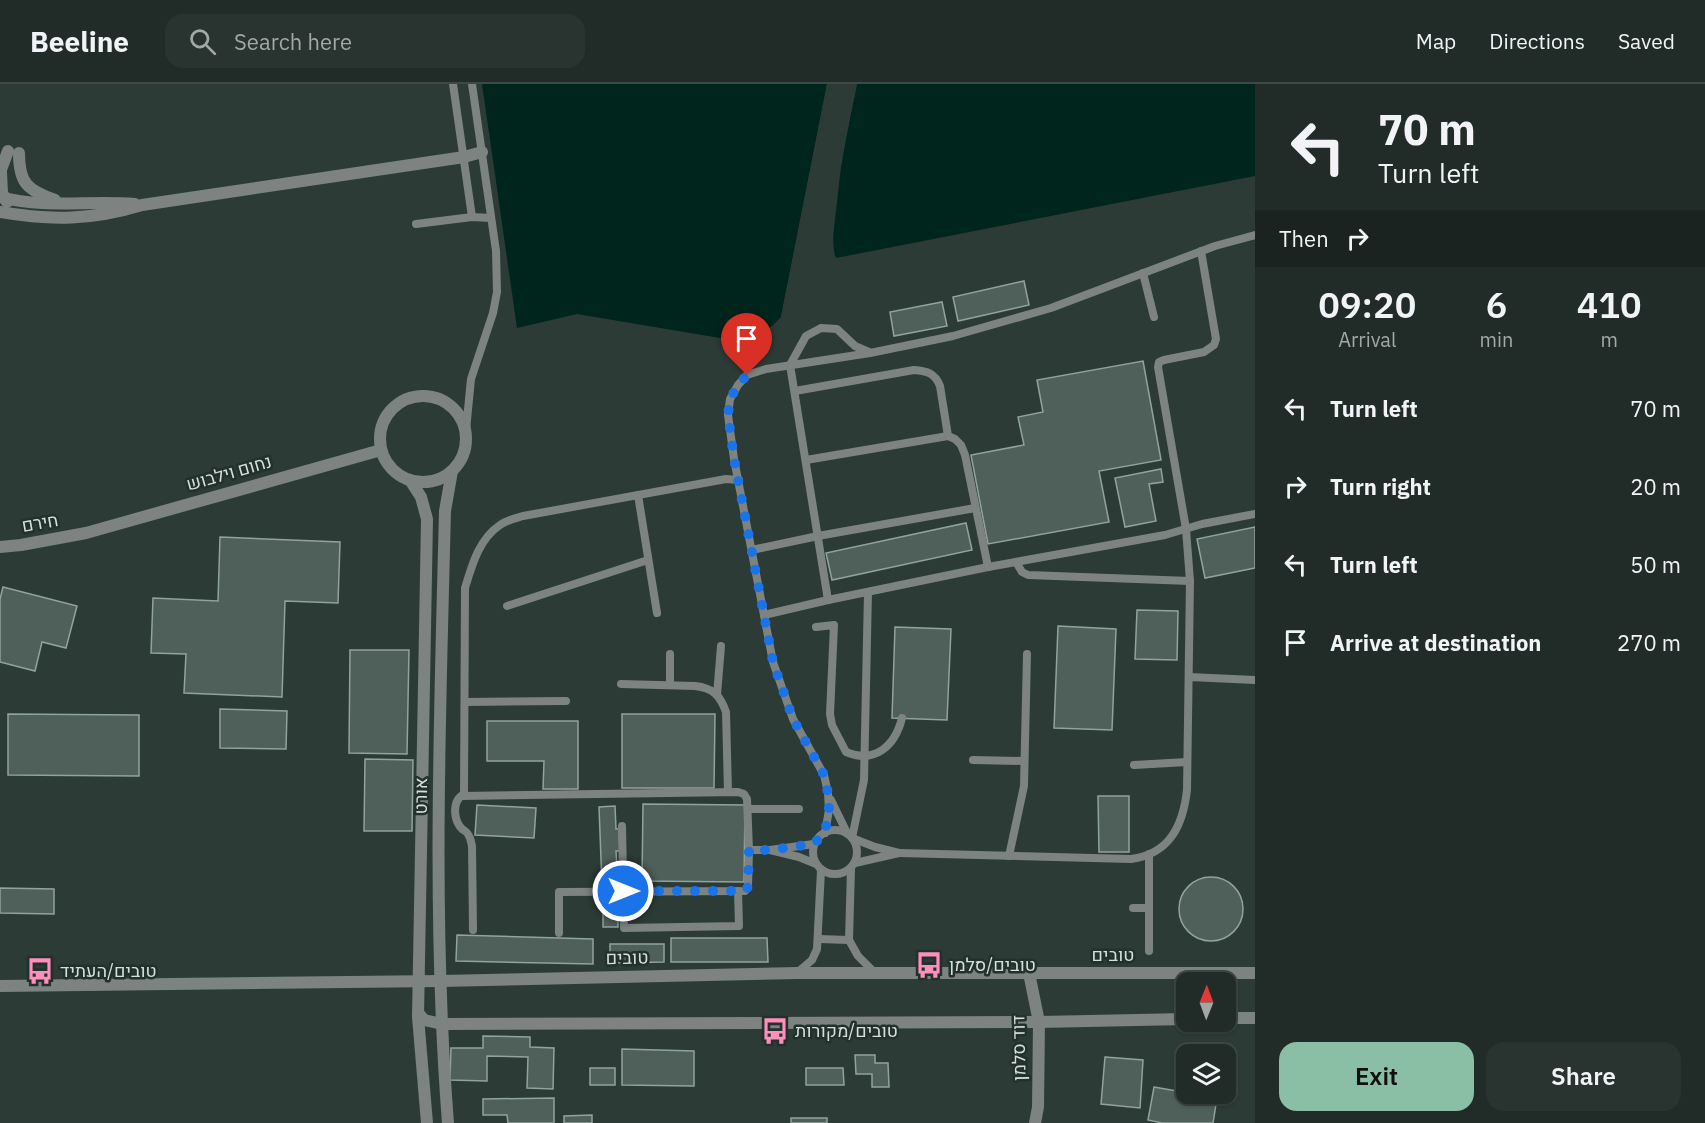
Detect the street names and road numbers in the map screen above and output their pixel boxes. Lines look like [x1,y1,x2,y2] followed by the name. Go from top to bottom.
[184,449,274,496] street label: נחום וילבוש
[20,508,60,537] street label: חירם
[409,777,432,815] street label: אורט
[1092,943,1134,966] street label: טובים
[605,946,649,969] street label: טובים
[1006,1015,1031,1081] street label: דוד סלמן

